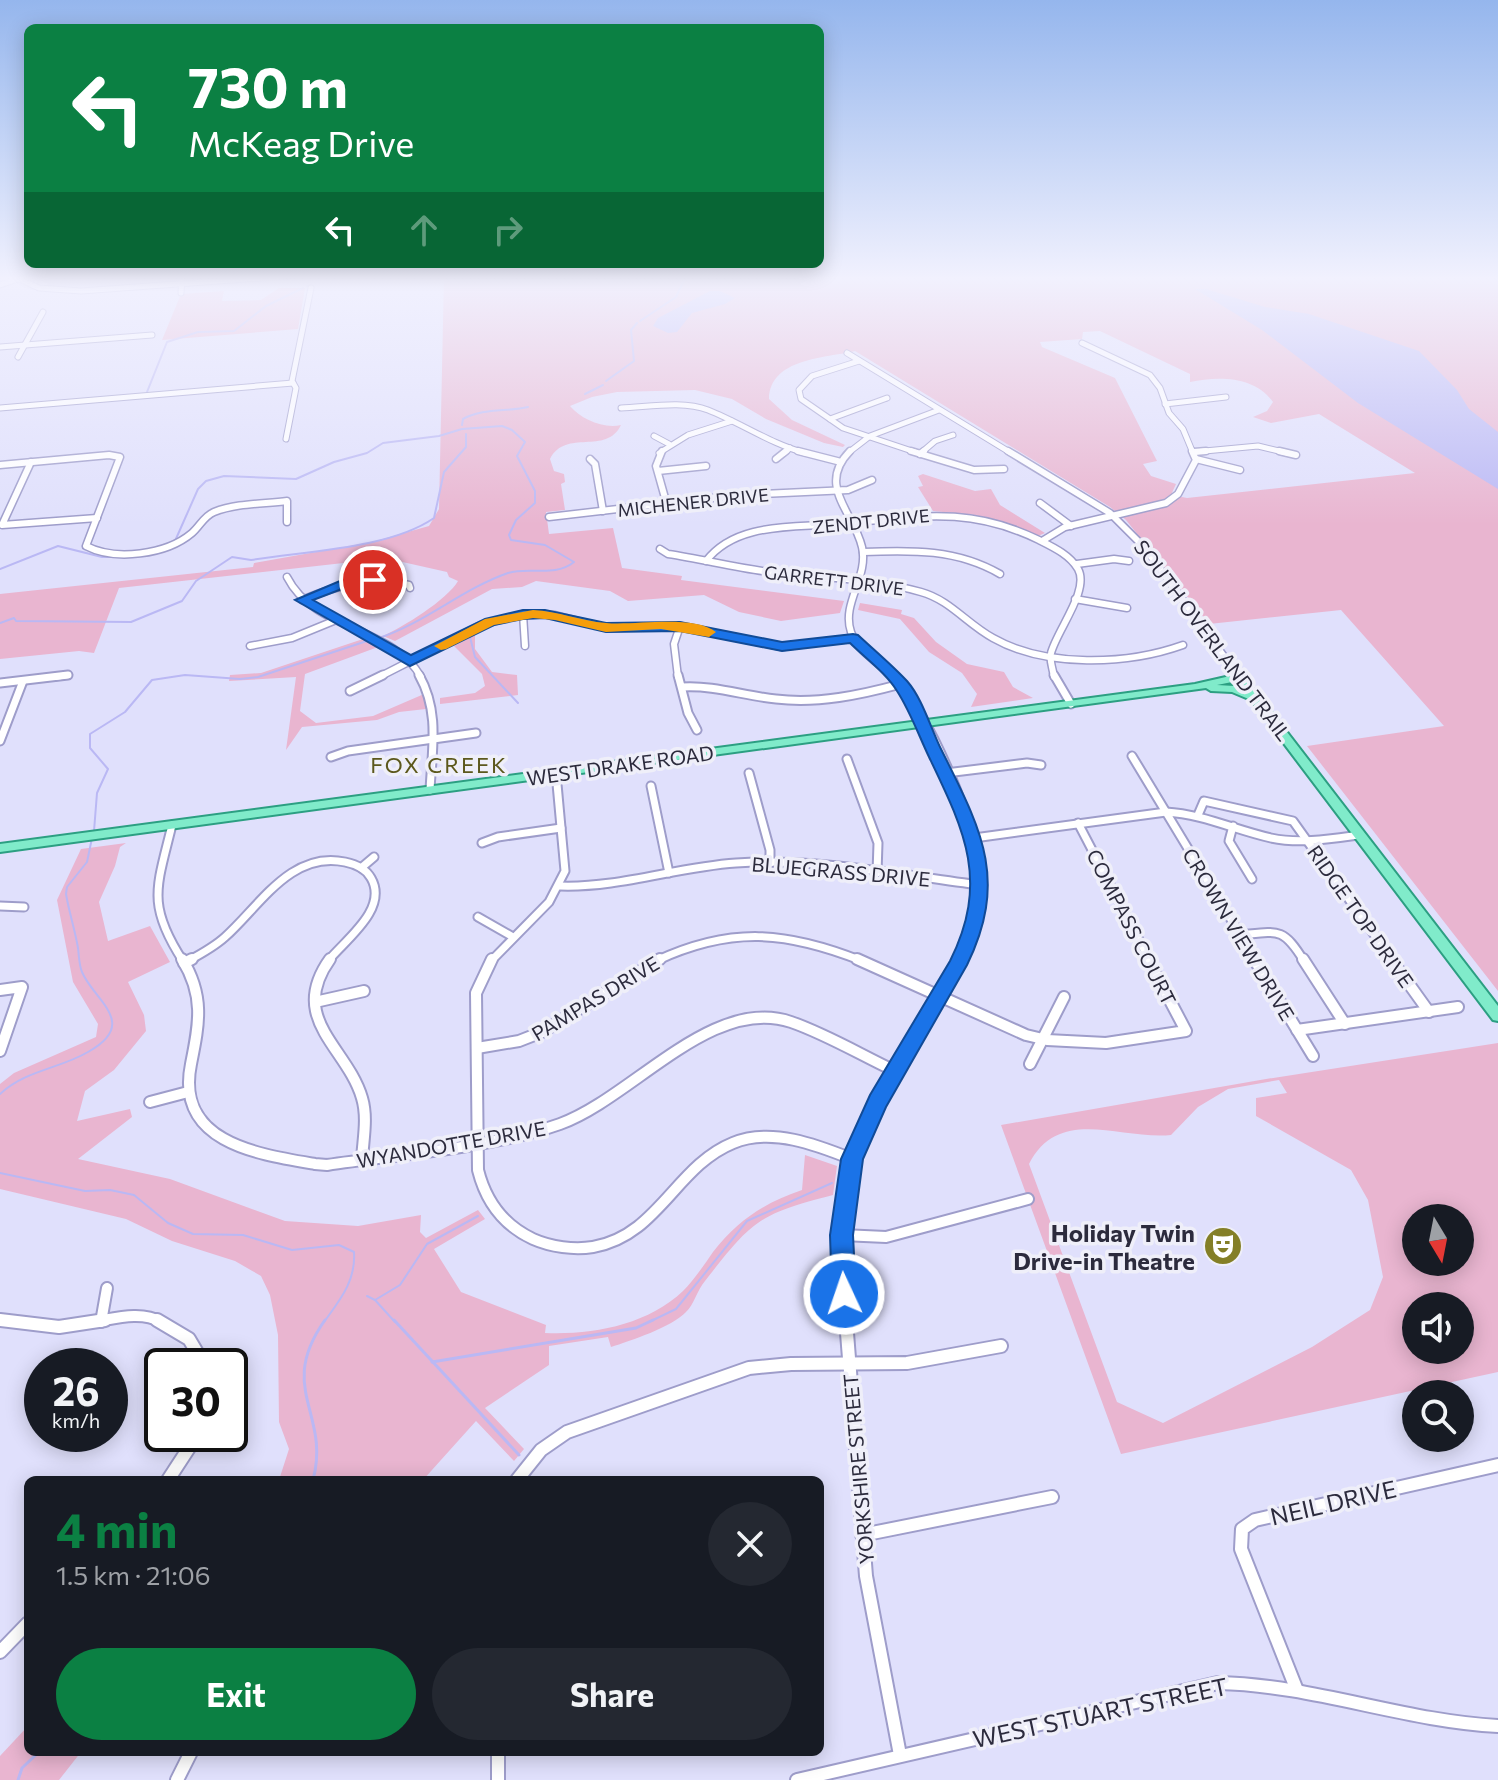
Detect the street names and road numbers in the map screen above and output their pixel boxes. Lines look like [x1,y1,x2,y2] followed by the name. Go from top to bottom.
[616,483,770,521] street label: MICHENER DRIVE
[811,504,931,538] street label: ZENDT DRIVE
[1130,535,1296,745] street label: SOUTH OVERLAND TRAIL
[763,561,905,599] street label: GARRETT DRIVE
[525,740,715,790] street label: WEST DRAKE ROAD
[1303,840,1419,992] street label: RIDGE TOP DRIVE
[1178,843,1300,1025] street label: CROWN VIEW DRIVE
[1082,845,1182,1009] street label: COMPASS COURT
[751,851,931,891] street label: BLUEGRASS DRIVE
[527,950,663,1046] street label: PAMPAS DRIVE
[355,1116,547,1172] street label: WYANDOTTE DRIVE
[838,1373,878,1565] street label: YORKSHIRE STREET
[1267,1473,1399,1531] street label: NEIL DRIVE
[970,1671,1230,1753] street label: WEST STUART STREET

